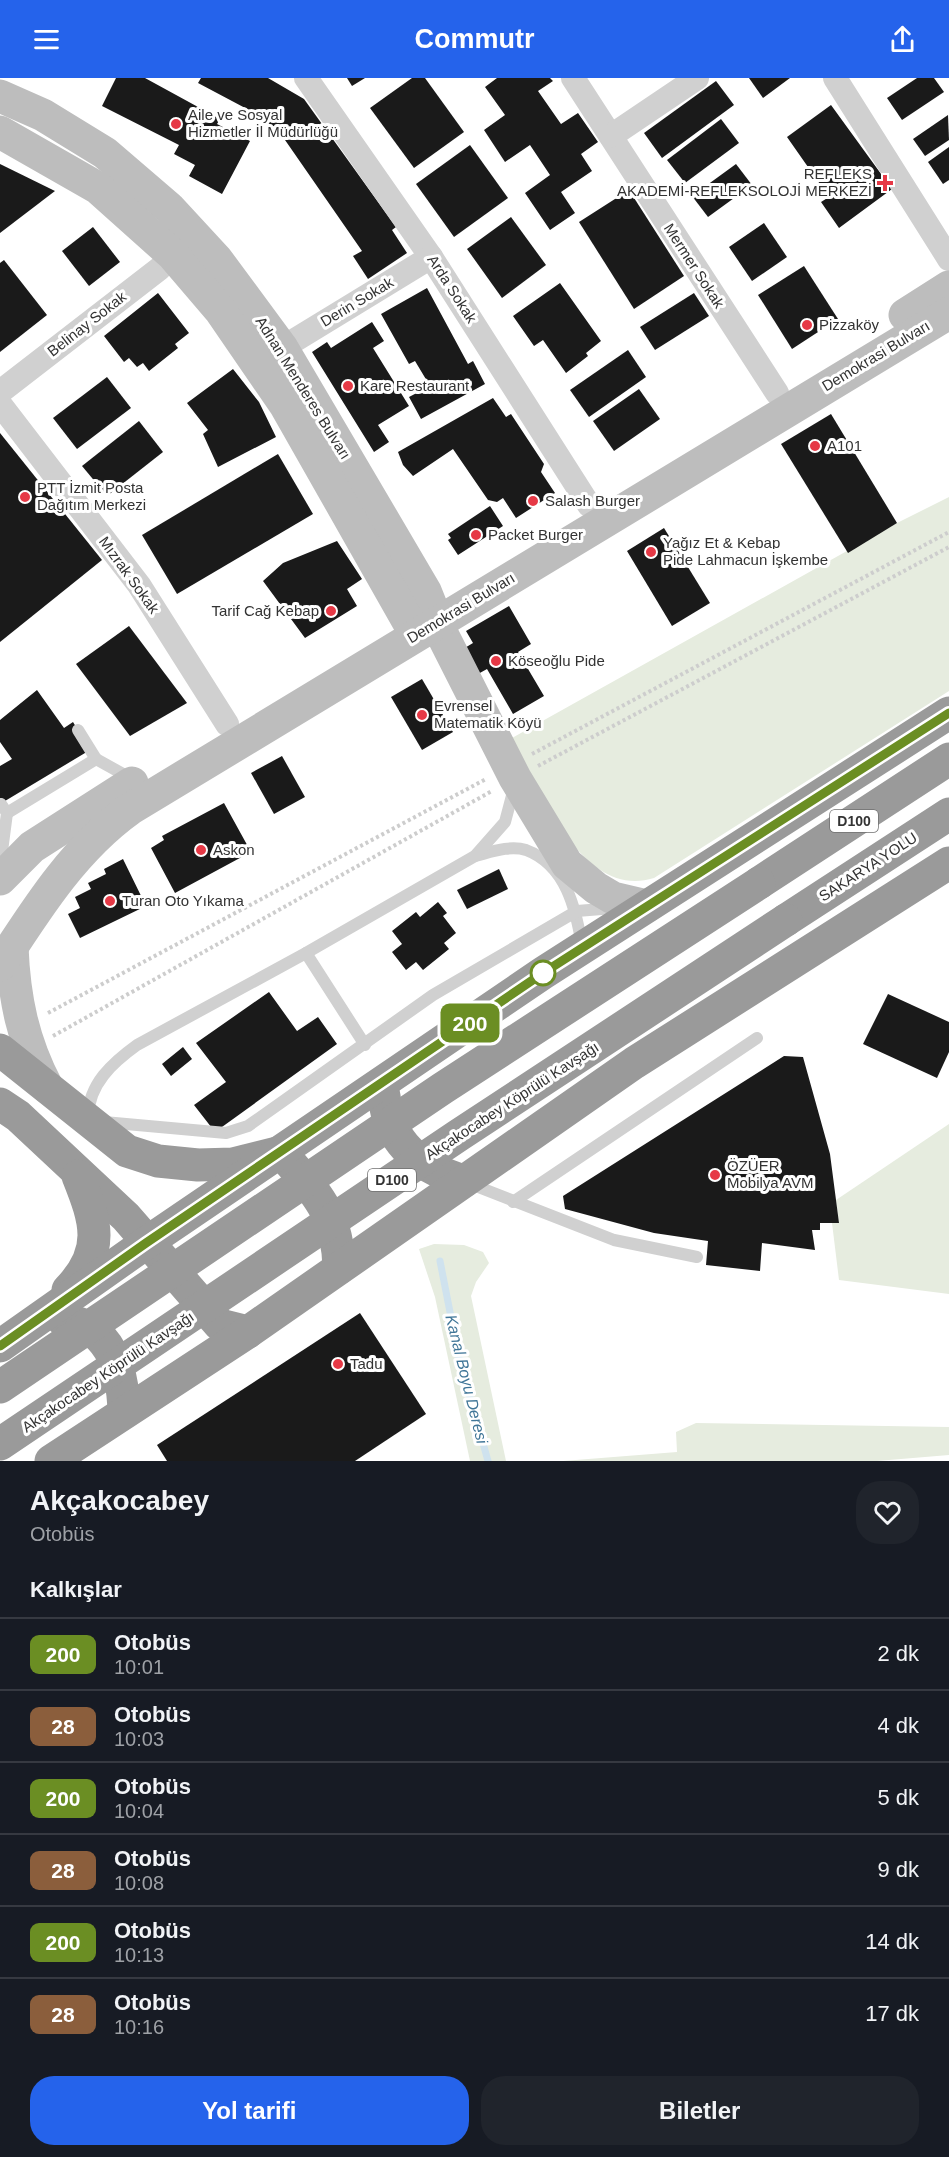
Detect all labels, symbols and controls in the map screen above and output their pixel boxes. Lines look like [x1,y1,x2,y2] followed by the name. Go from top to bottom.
[30,23,63,56] icon: menu
[886,23,919,56] icon: share
[415,24,535,54] text: Commutr
[188,106,338,140] place label: Aile ve Sosyal Hizmetler İl Müdürlüğü
[169,117,183,131] marker: Aile ve Sosyal Hizmetler İl Müdürlüğü
[617,165,872,199] place label: REFLEKS AKADEMİ-REFLEKSOLOJİ MERKEZİ
[876,174,894,192] marker: REFLEKS AKADEMİ-REFLEKSOLOJİ MERKEZİ
[661,220,728,312] street label: Mermer Sokak
[424,252,481,326] street label: Arda Sokak
[317,273,397,330] street label: Derin Sokak
[44,287,130,360] street label: Belinay Sokak
[252,313,354,462] street label: Adnan Menderes Bulvarı
[819,316,880,333] place label: Pizzaköy
[819,317,933,394] street label: Demokrasi Bulvarı
[800,318,814,332] marker: Pizzaköy
[360,377,470,394] place label: Kare Restaurant
[341,379,355,393] marker: Kare Restaurant
[827,437,862,454] place label: A101
[808,439,822,453] marker: A101
[37,479,146,513] place label: PTT İzmit Posta Dağıtım Merkezi
[18,490,32,504] marker: PTT İzmit Posta Dağıtım Merkezi
[545,492,640,509] place label: Salash Burger
[526,494,540,508] marker: Salash Burger
[488,526,583,543] place label: Packet Burger
[469,528,483,542] marker: Packet Burger
[96,533,163,617] street label: Mızrak Sokak
[663,534,828,568] place label: Yağız Et & Kebap Pide Lahmacun İşkembe
[644,545,658,559] marker: Yağız Et & Kebap Pide Lahmacun İşkembe
[404,569,518,646] street label: Demokrasi Bulvarı
[211,602,319,619] place label: Tarif Cağ Kebap
[324,604,338,618] marker: Tarif Cağ Kebap
[508,652,605,669] place label: Köseoğlu Pide
[489,654,503,668] marker: Köseoğlu Pide
[434,697,542,731] place label: Evrensel Matematik Köyü
[415,708,429,722] marker: Evrensel Matematik Köyü
[830,810,878,832] road number: D100
[816,829,920,905] street label: SAKARYA YOLU
[213,841,255,858] place label: Askon
[194,843,208,857] marker: Askon
[122,892,244,909] place label: Turan Oto Yıkama
[103,894,117,908] marker: Turan Oto Yıkama
[530,960,556,986] unlabelled marker
[436,1004,504,1042] line badge: 200
[452,1012,488,1035] text: 200
[422,1038,602,1163] street label: Akçakocabey Köprülü Kavşağı
[727,1157,813,1191] place label: ÖZÜER Mobilya AVM
[708,1168,722,1182] marker: ÖZÜER Mobilya AVM
[368,1169,416,1191] road number: D100
[19,1308,197,1436] street label: Akçakocabey Köprülü Kavşağı
[442,1313,491,1446] water label: Kanal Boyu Deresi
[350,1355,383,1372] place label: Tadu
[331,1357,345,1371] marker: Tadu
[856,1481,919,1544] button: heart
[30,1485,209,1516] text: Akçakocabey
[30,1523,94,1545] text: Otobüs
[30,1577,122,1602] text: Kalkışlar
[114,1630,191,1655] text: Otobüs
[877,1641,919,1666] text: 2 dk
[45,1643,81,1666] text: 200
[114,1656,164,1678] text: 10:01
[114,1702,191,1727] text: Otobüs
[877,1713,919,1738] text: 4 dk
[51,1715,75,1738] text: 28
[114,1728,164,1750] text: 10:03
[114,1774,191,1799] text: Otobüs
[877,1785,919,1810] text: 5 dk
[45,1787,81,1810] text: 200
[114,1800,164,1822] text: 10:04
[114,1846,191,1871] text: Otobüs
[877,1857,919,1882] text: 9 dk
[51,1859,75,1882] text: 28
[114,1872,164,1894] text: 10:08
[114,1918,191,1943] text: Otobüs
[865,1929,919,1954] text: 14 dk
[45,1931,81,1954] text: 200
[114,1944,164,1966] text: 10:13
[114,1990,191,2015] text: Otobüs
[865,2001,919,2026] text: 17 dk
[51,2003,75,2026] text: 28
[114,2016,164,2038] text: 10:16
[30,2076,469,2145] button: Yol tarifi
[481,2076,919,2145] button: Biletler

